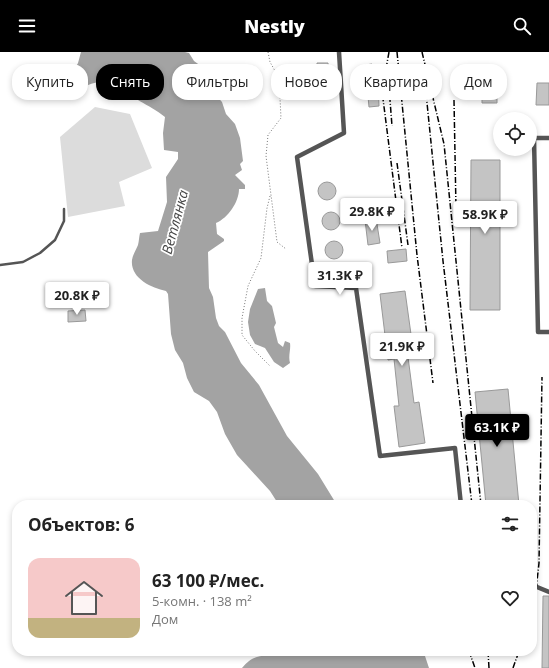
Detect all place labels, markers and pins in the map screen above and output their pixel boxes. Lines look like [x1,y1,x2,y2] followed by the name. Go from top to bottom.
[335,198,409,232] pin: 29.8K ₽
[448,201,522,235] pin: 58.9K ₽
[303,262,377,296] pin: 31.3K ₽
[40,282,114,316] pin: 20.8K ₽
[365,333,439,367] pin: 21.9K ₽
[460,414,534,448] pin: 63.1K ₽

